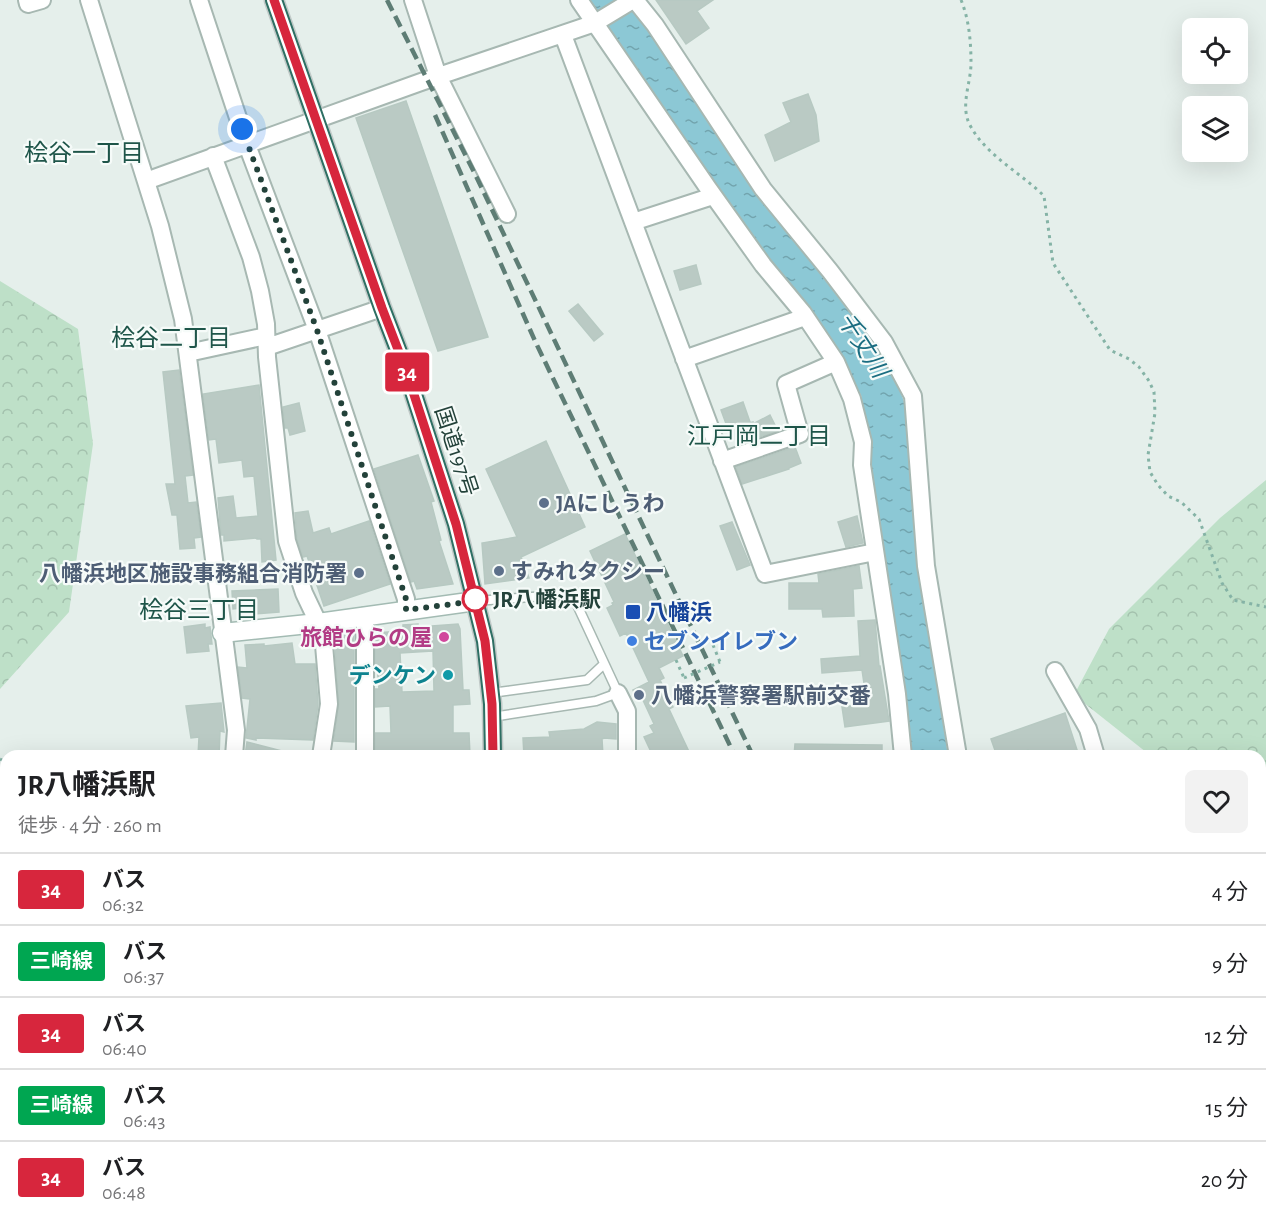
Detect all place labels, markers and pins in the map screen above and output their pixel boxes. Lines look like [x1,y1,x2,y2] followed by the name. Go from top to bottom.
[556,493,665,515] place label: JAにしうわ
[537,496,551,510] marker: JAにしうわ
[511,560,665,583] place label: すみれタクシー
[39,562,347,585] place label: 八幡浜地区施設事務組合消防署
[492,564,506,578] marker: すみれタクシー
[352,566,366,580] marker: 八幡浜地区施設事務組合消防署
[462,586,488,612] marker: JR八幡浜駅
[493,588,601,611] place label: JR八幡浜駅
[646,601,712,624] place label: 八幡浜
[624,603,642,621] marker: 八幡浜
[300,626,432,649] place label: 旅館ひらの屋
[644,629,798,653] place label: セブンイレブン
[437,630,451,644] marker: 旅館ひらの屋
[625,634,639,648] marker: セブンイレブン
[349,663,436,687] place label: デンケン
[441,668,455,682] marker: デンケン
[651,684,871,707] place label: 八幡浜警察署駅前交番
[632,688,646,702] marker: 八幡浜警察署駅前交番

